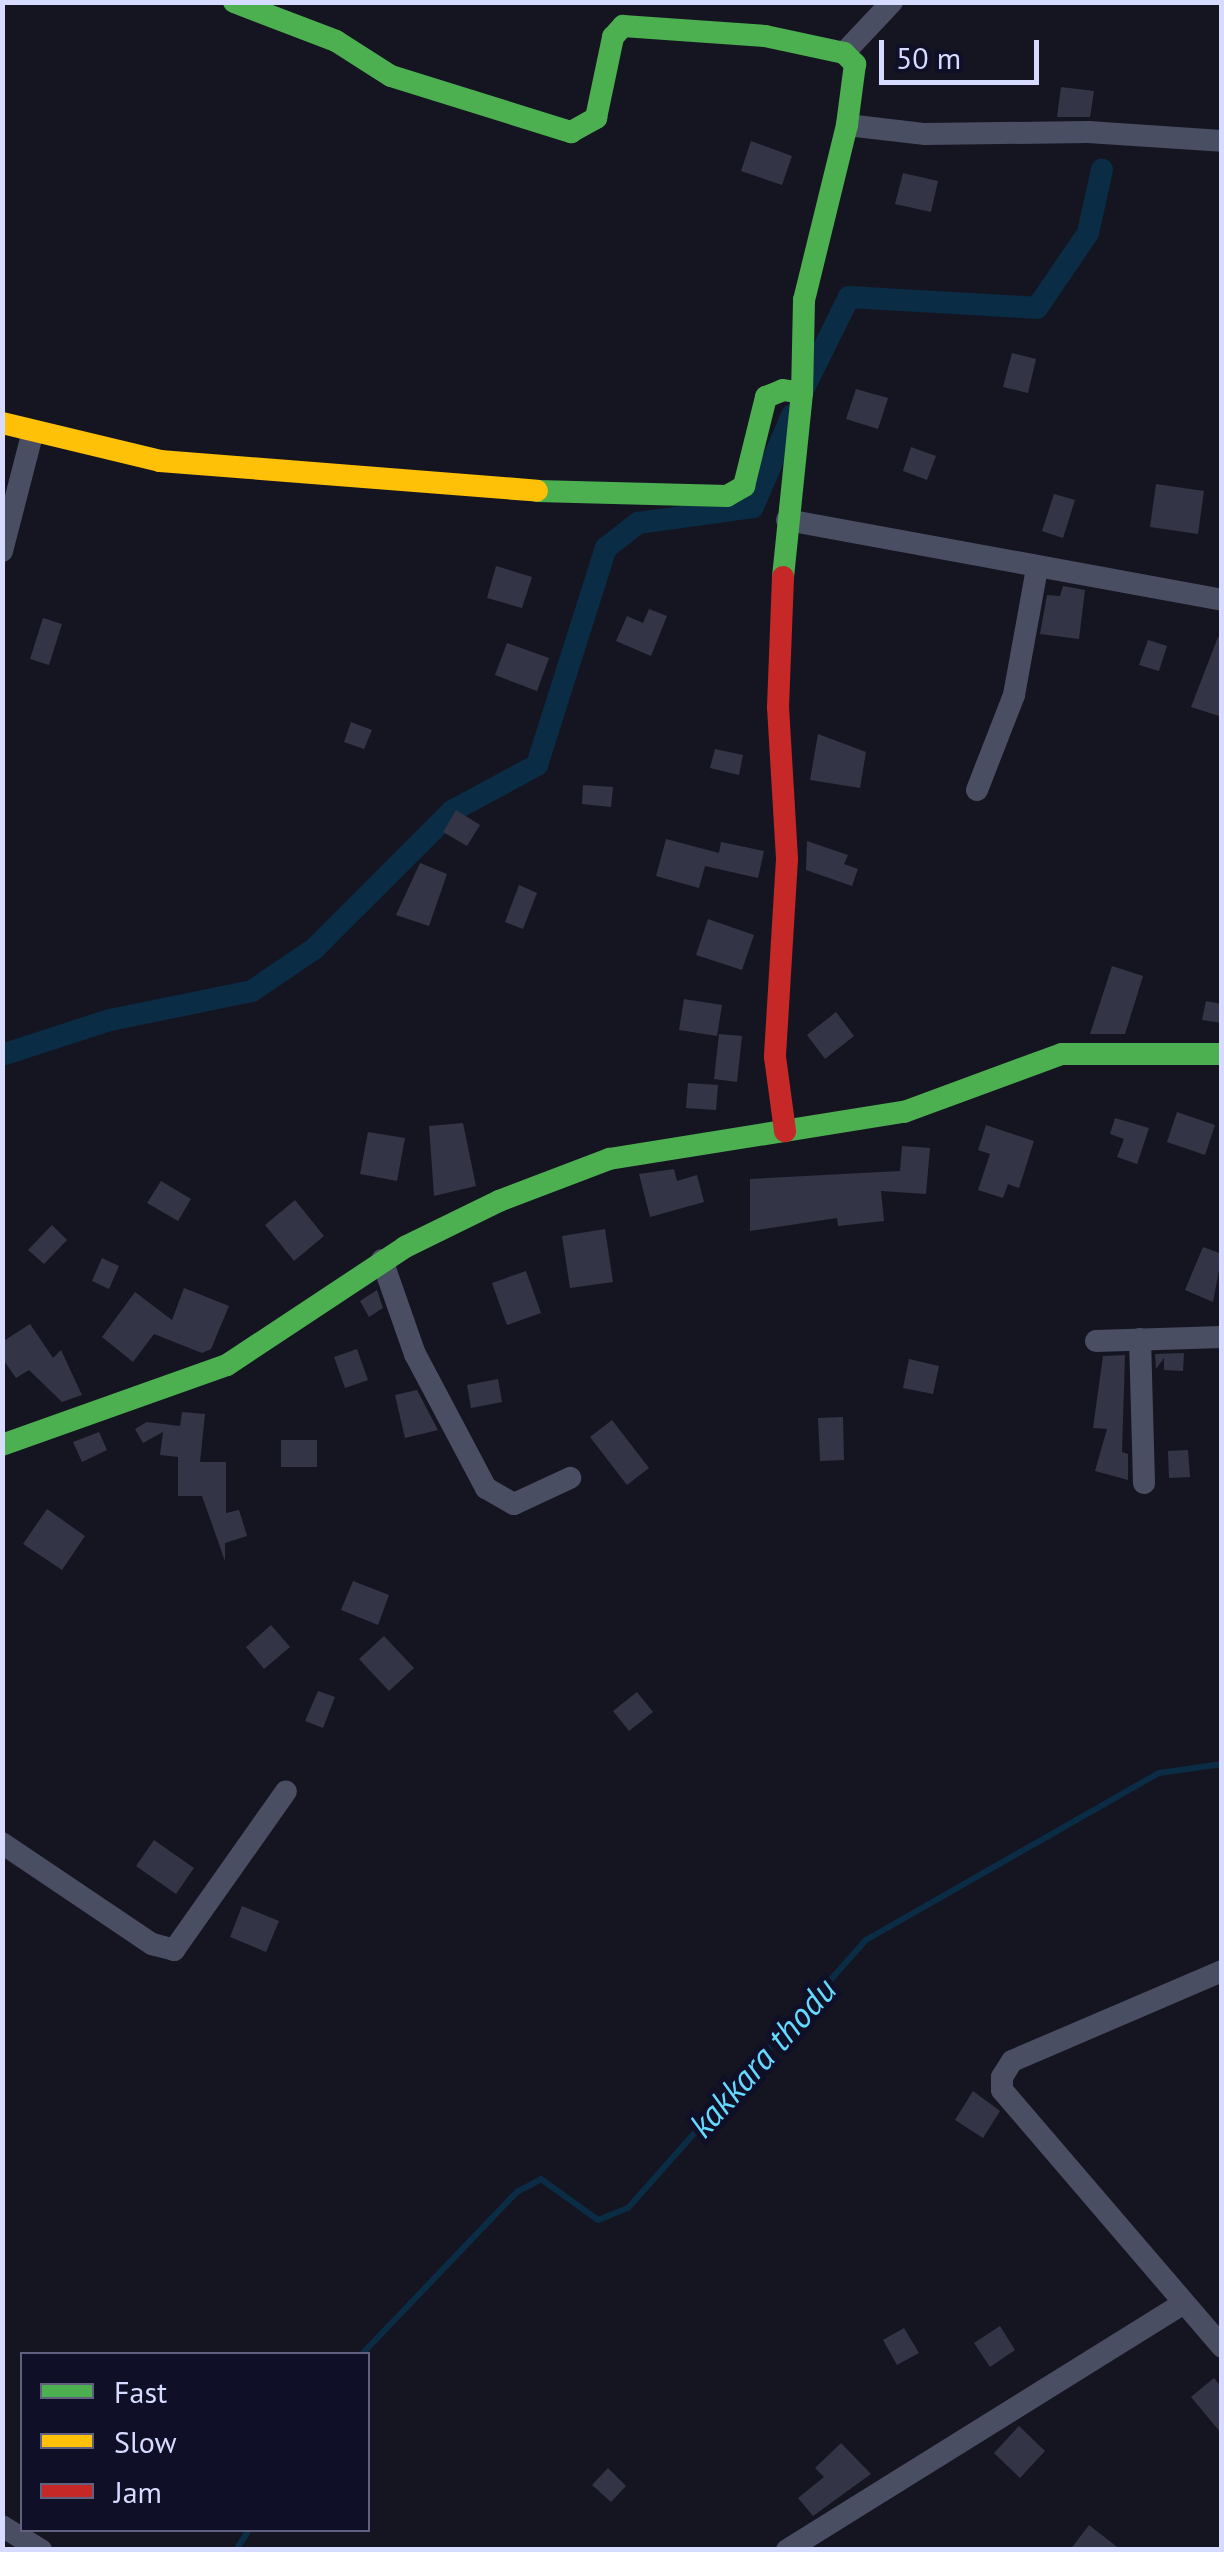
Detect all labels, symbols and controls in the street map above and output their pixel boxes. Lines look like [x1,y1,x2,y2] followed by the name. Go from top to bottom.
[884,20,1044,82] scale bar
[896,38,961,77] text: 50 m
[680,1969,844,2145] water label: kakkara thodu
[20,2352,370,2532] legend
[114,2372,167,2411] text: Fast
[114,2422,177,2461] text: Slow
[114,2472,162,2511] text: Jam

